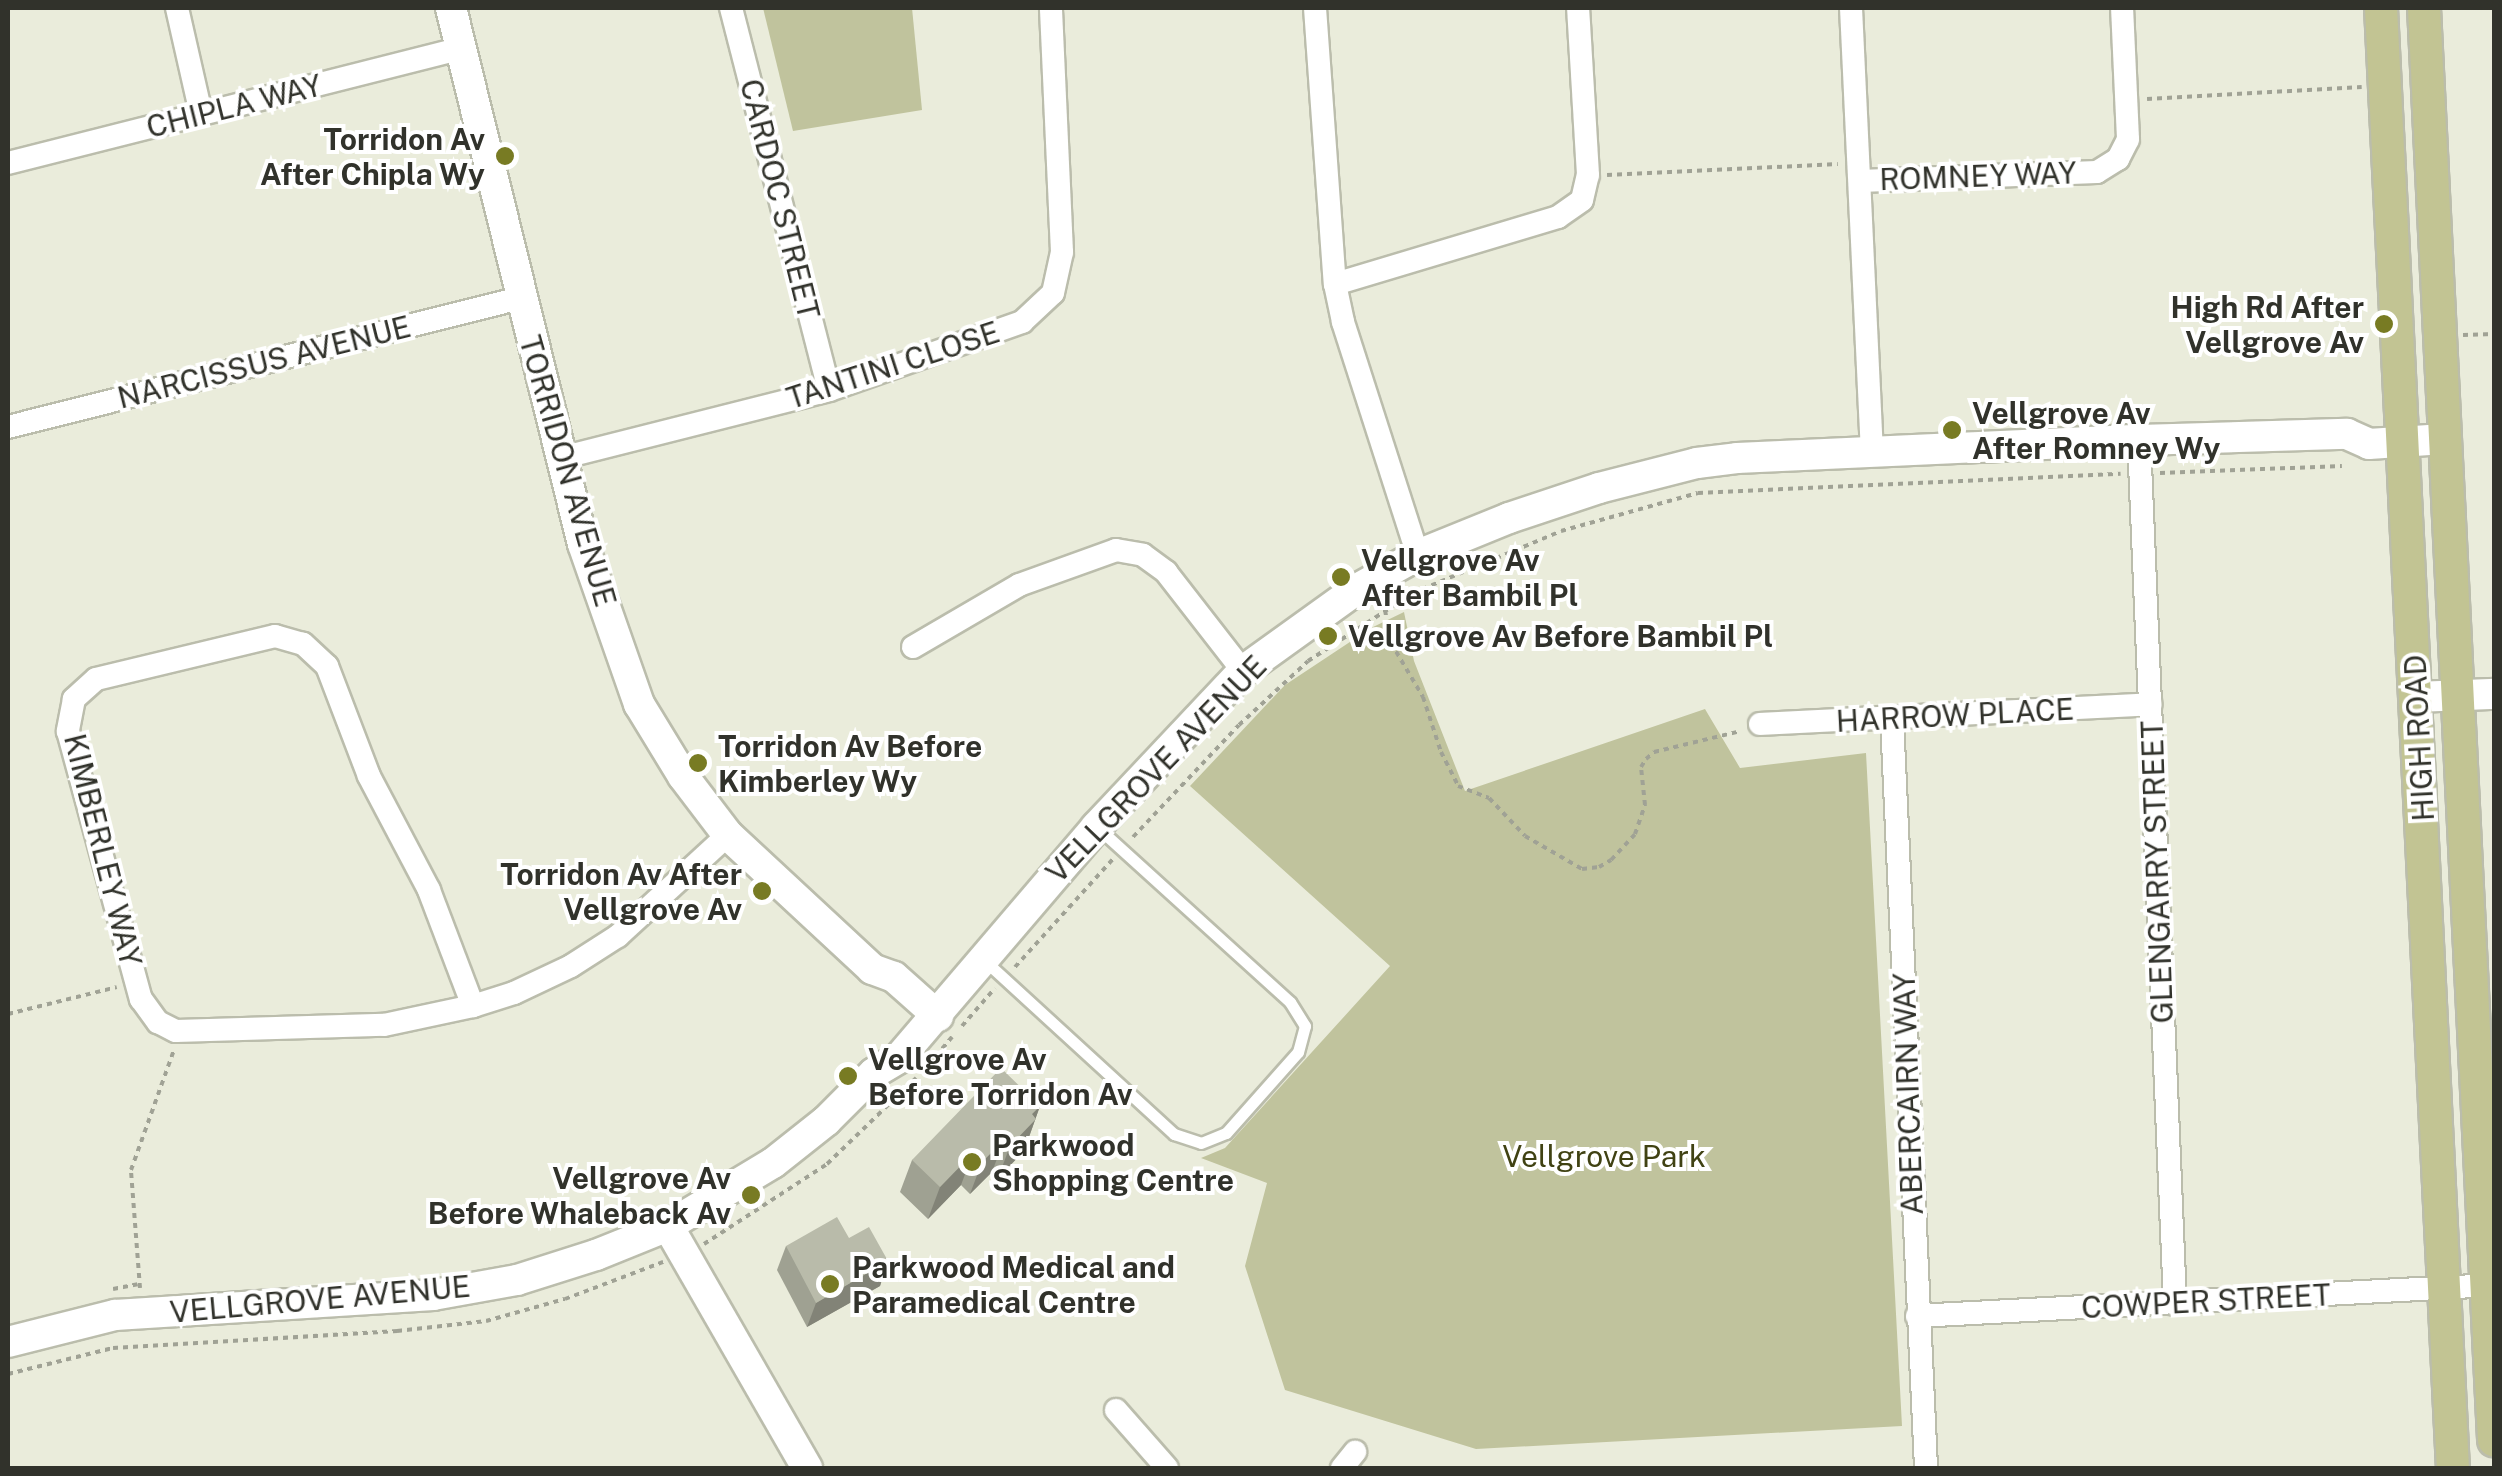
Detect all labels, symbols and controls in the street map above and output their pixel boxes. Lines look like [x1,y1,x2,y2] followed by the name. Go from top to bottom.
[142,67,326,145] street label: CHIPLA WAY
[733,75,827,323] street label: CARDOC STREET
[259,121,485,192] place label: Torridon Av After Chipla Wy
[494,145,516,167] marker: Torridon Av After Chipla Wy
[1878,155,2078,197] street label: ROMNEY WAY
[2171,289,2364,360] place label: High Rd After Vellgrove Av
[114,308,414,416] street label: NARCISSUS AVENUE
[2373,313,2395,335] marker: High Rd After Vellgrove Av
[782,314,1004,416] street label: TANTINI CLOSE
[512,331,624,611] street label: TORRIDON AVENUE
[1972,395,2221,466] place label: Vellgrove Av After Romney Wy
[1941,419,1963,441] marker: Vellgrove Av After Romney Wy
[1361,542,1578,612] place label: Vellgrove Av After Bambil Pl
[1330,566,1352,588] marker: Vellgrove Av After Bambil Pl
[1348,618,1773,654] place label: Vellgrove Av Before Bambil Pl
[1317,625,1339,647] marker: Vellgrove Av Before Bambil Pl
[1038,648,1274,890] street label: VELLGROVE AVENUE
[2397,654,2441,822] street label: HIGH ROAD
[1835,691,2075,739] street label: HARROW PLACE
[2134,720,2180,1024] street label: GLENGARRY STREET
[718,728,983,798] place label: Torridon Av Before Kimberley Wy
[57,729,149,971] street label: KIMBERLEY WAY
[687,752,709,774] marker: Torridon Av Before Kimberley Wy
[500,856,742,926] place label: Torridon Av After Vellgrove Av
[751,880,773,902] marker: Torridon Av After Vellgrove Av
[1886,972,1930,1216] street label: ABERCAIRN WAY
[868,1041,1133,1112] place label: Vellgrove Av Before Torridon Av
[837,1065,859,1087] marker: Vellgrove Av Before Torridon Av
[992,1127,1234,1198] place label: Parkwood Shopping Centre
[1502,1138,1706,1174] park label: Vellgrove Park
[961,1151,983,1173] marker: Parkwood Shopping Centre
[427,1160,731,1230] place label: Vellgrove Av Before Whaleback Av
[740,1184,762,1206] marker: Vellgrove Av Before Whaleback Av
[852,1249,1175,1320] place label: Parkwood Medical and Paramedical Centre
[168,1268,472,1330] street label: VELLGROVE AVENUE
[817,1271,843,1297] marker: Parkwood Medical and Paramedical Centre
[2080,1276,2332,1326] street label: COWPER STREET

